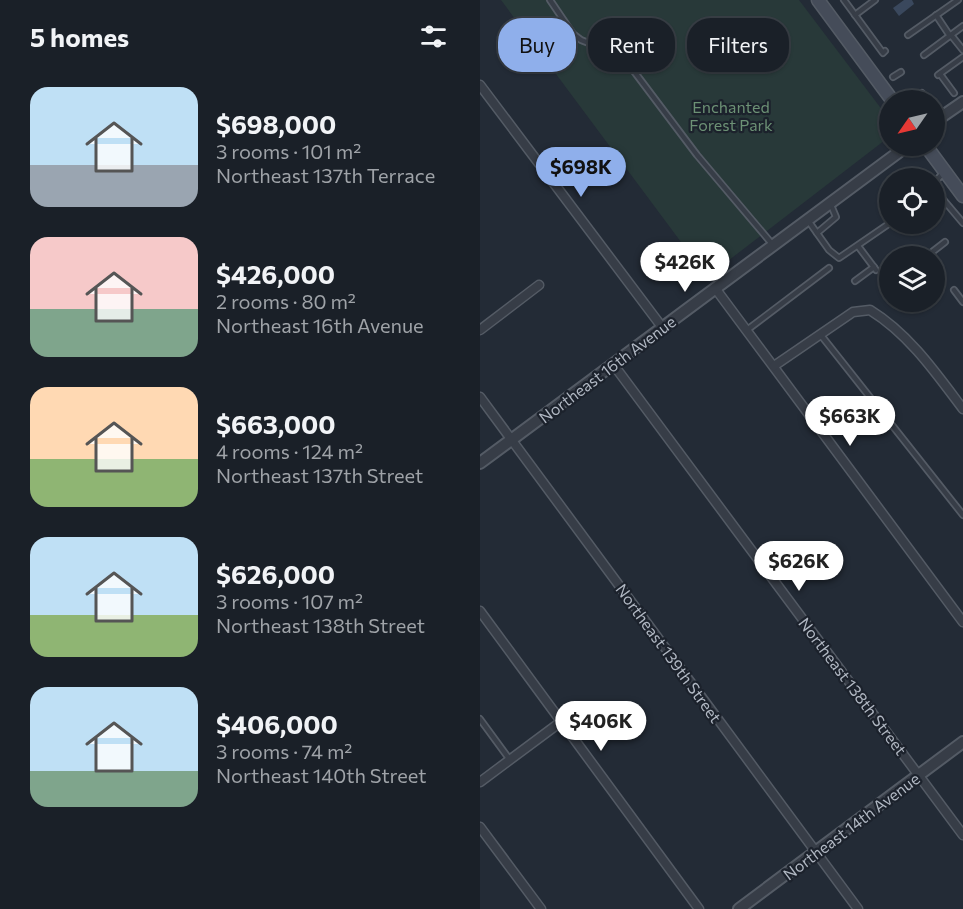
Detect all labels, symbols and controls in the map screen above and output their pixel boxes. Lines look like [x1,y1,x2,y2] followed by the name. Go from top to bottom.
[498,18,576,72] chip: Buy
[588,18,675,72] chip: Rent
[687,18,789,72] chip: Filters
[417,20,450,53] icon: filters
[30,21,129,52] text: 5 homes
[879,90,945,156] north arrow
[879,90,945,312] map controls
[689,97,773,134] park label: Enchanted Forest Park
[216,108,336,139] text: $698,000
[78,111,150,183] icon: home
[216,139,361,163] text: 3 rooms · 101 m²
[539,147,623,198] pin: $698K
[550,154,612,178] text: $698K
[216,163,435,187] text: Northeast 137th Terrace
[879,168,945,234] button: locate
[643,242,727,293] pin: $426K
[879,246,945,312] button: layers
[654,249,716,273] text: $426K
[216,258,335,289] text: $426,000
[78,261,150,333] icon: home
[216,289,356,313] text: 2 rooms · 80 m²
[535,311,679,427] street label: Northeast 16th Avenue
[216,313,424,337] text: Northeast 16th Avenue
[808,396,892,447] pin: $663K
[819,403,881,427] text: $663K
[216,408,336,439] text: $663,000
[78,411,150,483] icon: home
[216,439,363,463] text: 4 rooms · 124 m²
[216,463,423,487] text: Northeast 137th Street
[757,541,841,592] pin: $626K
[768,548,830,572] text: $626K
[216,558,335,589] text: $626,000
[78,561,150,633] icon: home
[612,580,726,727] street label: Northeast 139th Street
[216,589,363,613] text: 3 rooms · 107 m²
[216,613,425,637] text: Northeast 138th Street
[795,614,911,759] street label: Northeast 138th Street
[559,701,643,752] pin: $406K
[216,708,338,739] text: $406,000
[569,708,633,732] text: $406K
[78,711,150,783] icon: home
[216,739,352,763] text: 3 rooms · 74 m²
[216,763,426,787] text: Northeast 140th Street
[779,768,923,884] street label: Northeast 14th Avenue

